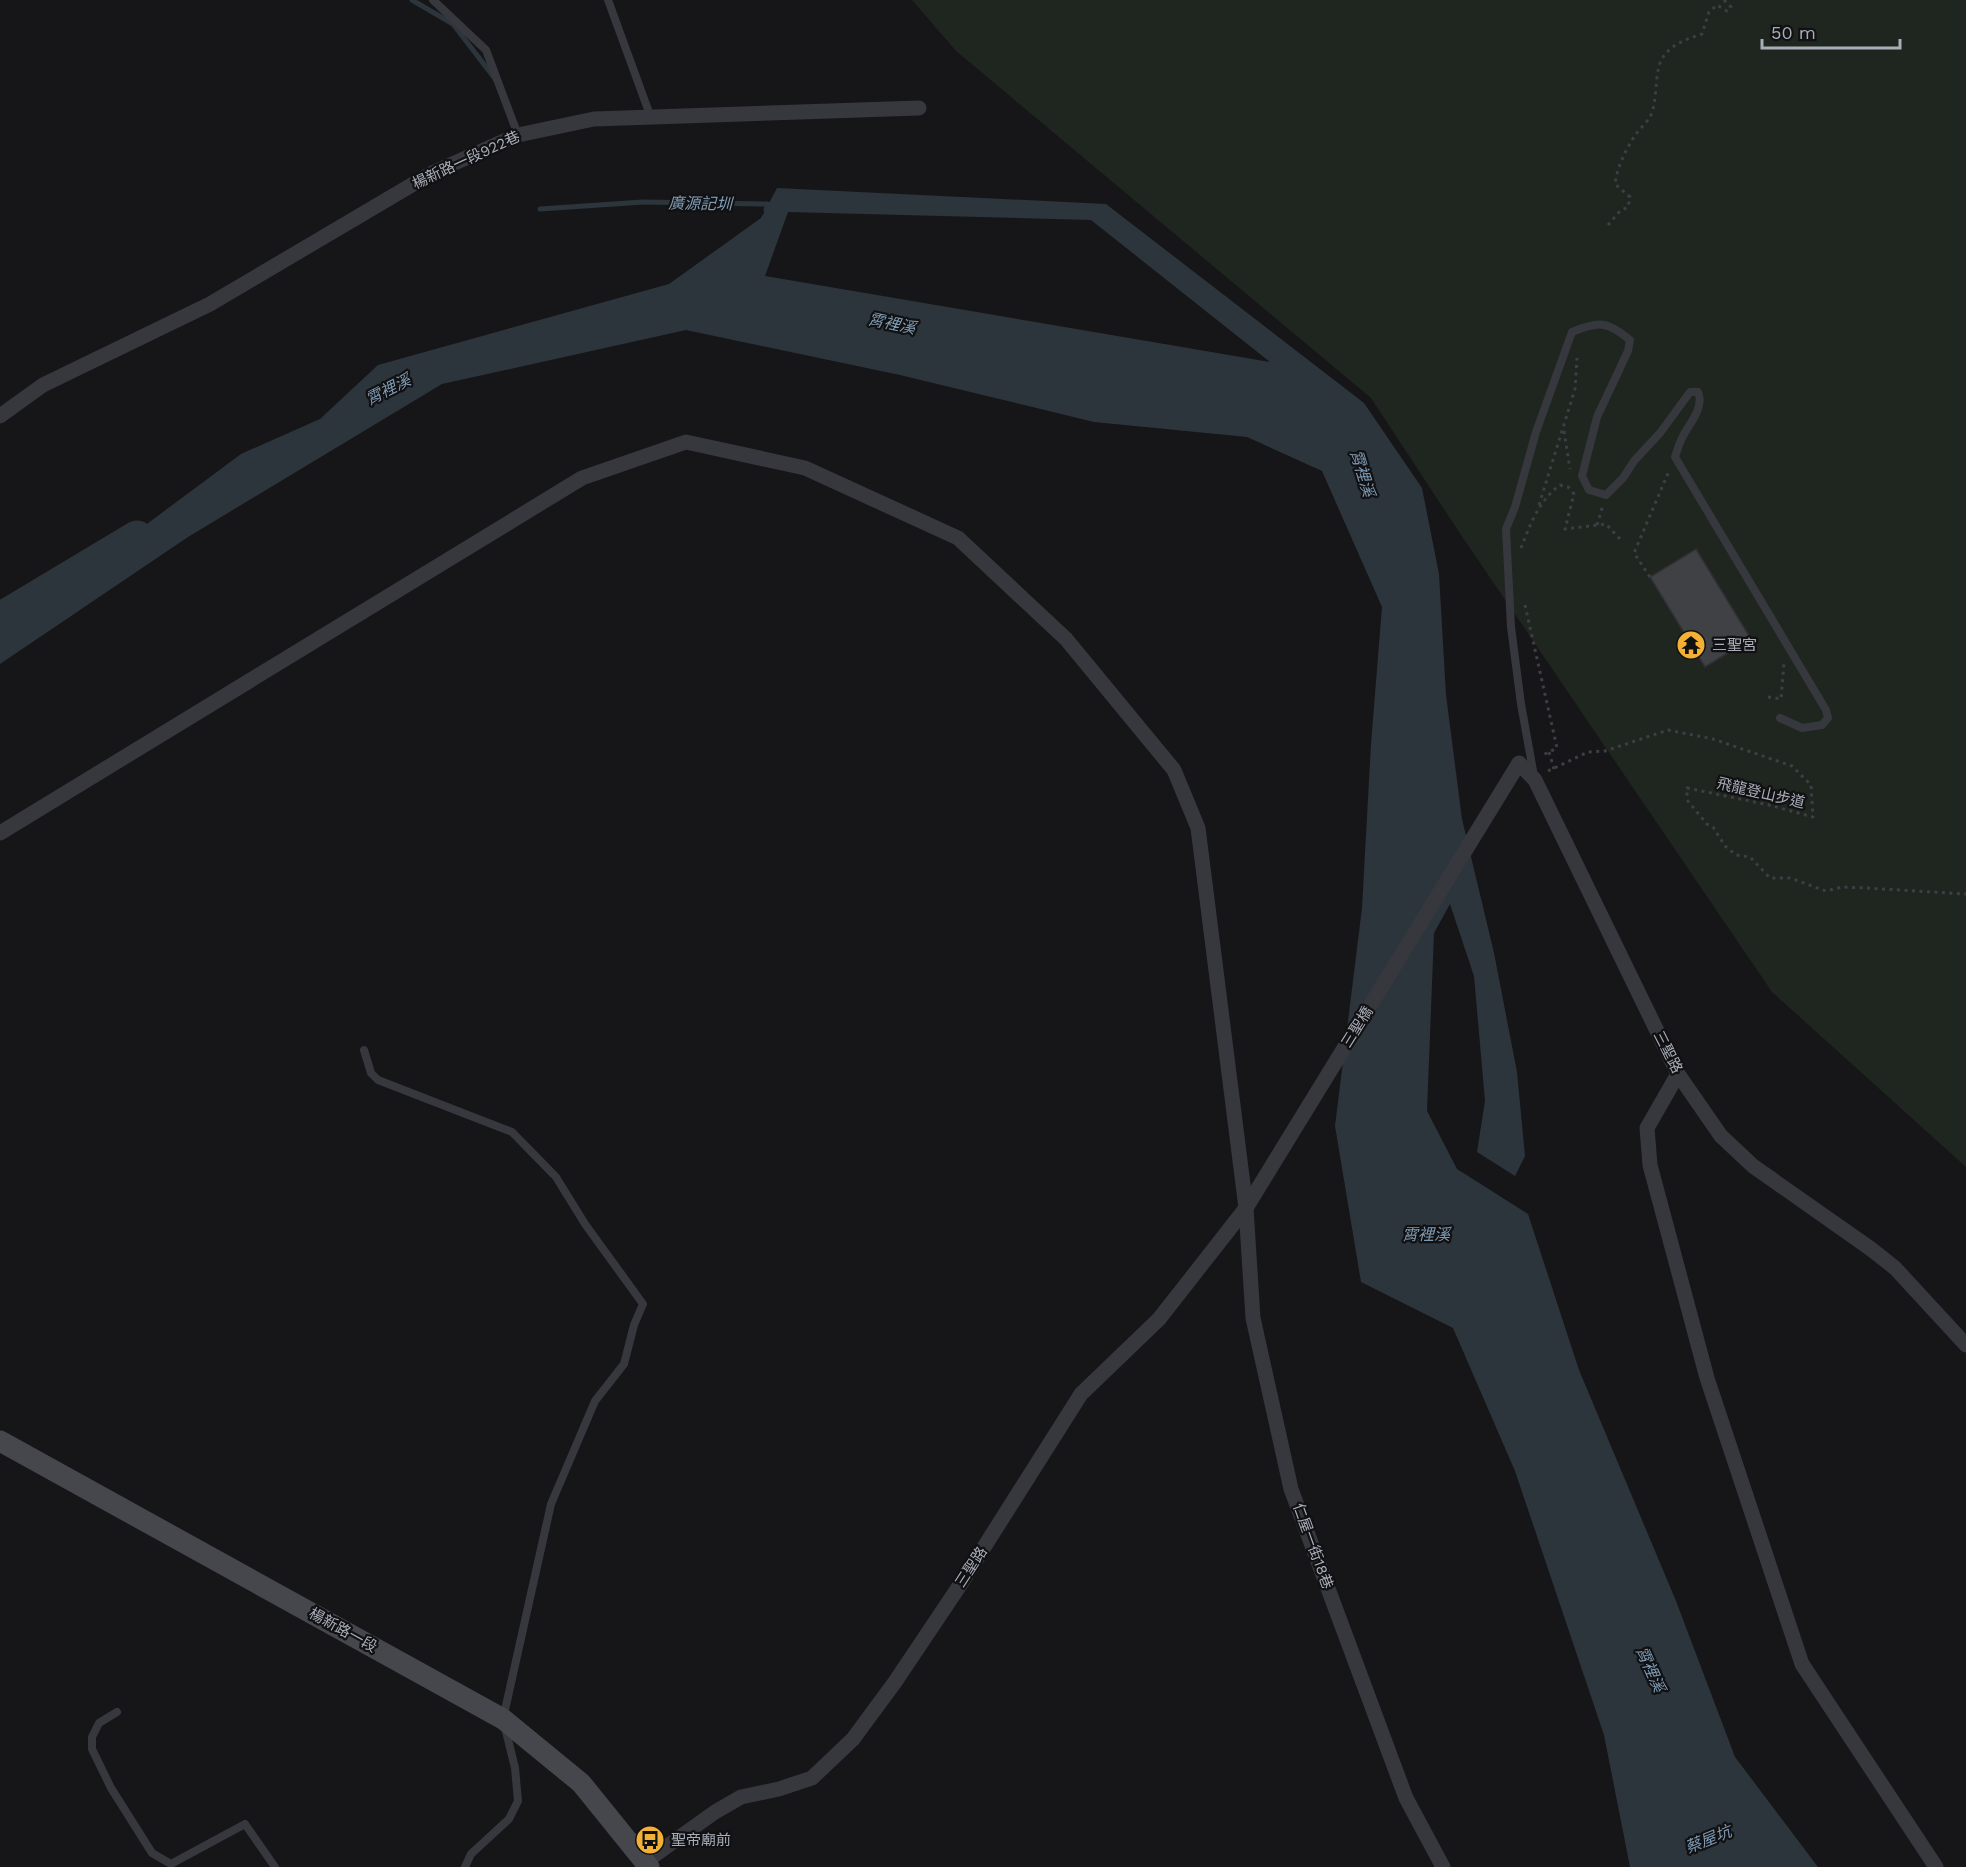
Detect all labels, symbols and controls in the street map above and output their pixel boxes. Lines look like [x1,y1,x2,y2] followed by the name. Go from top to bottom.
[1762,12,1900,50] scale bar
[1771,22,1816,43] text: 50 m
[409,127,523,193] street label: 楊新路一段922巷
[668,193,734,214] water label: 廣源記圳
[866,309,919,338] water label: 霄裡溪
[363,369,416,409] water label: 霄裡溪
[1346,447,1379,501] water label: 霄裡溪
[1675,629,1707,661] temple icon: 三聖宮
[1712,636,1757,654] place label: 三聖宮
[1715,774,1807,812] street label: 飛龍登山步道
[1337,1003,1377,1051] street label: 三聖橋
[1650,1028,1686,1076] street label: 三聖路
[1402,1225,1452,1244] water label: 霄裡溪
[1289,1501,1337,1591] street label: 仁屋一街18巷
[951,1543,991,1591] street label: 三聖路
[306,1604,380,1656] street label: 楊新路一段
[1632,1643,1670,1697] water label: 霄裡溪
[1682,1821,1736,1857] water label: 蔡屋坑
[634,1824,666,1856] bus stop icon: 聖帝廟前
[671,1831,731,1849] place label: 聖帝廟前

